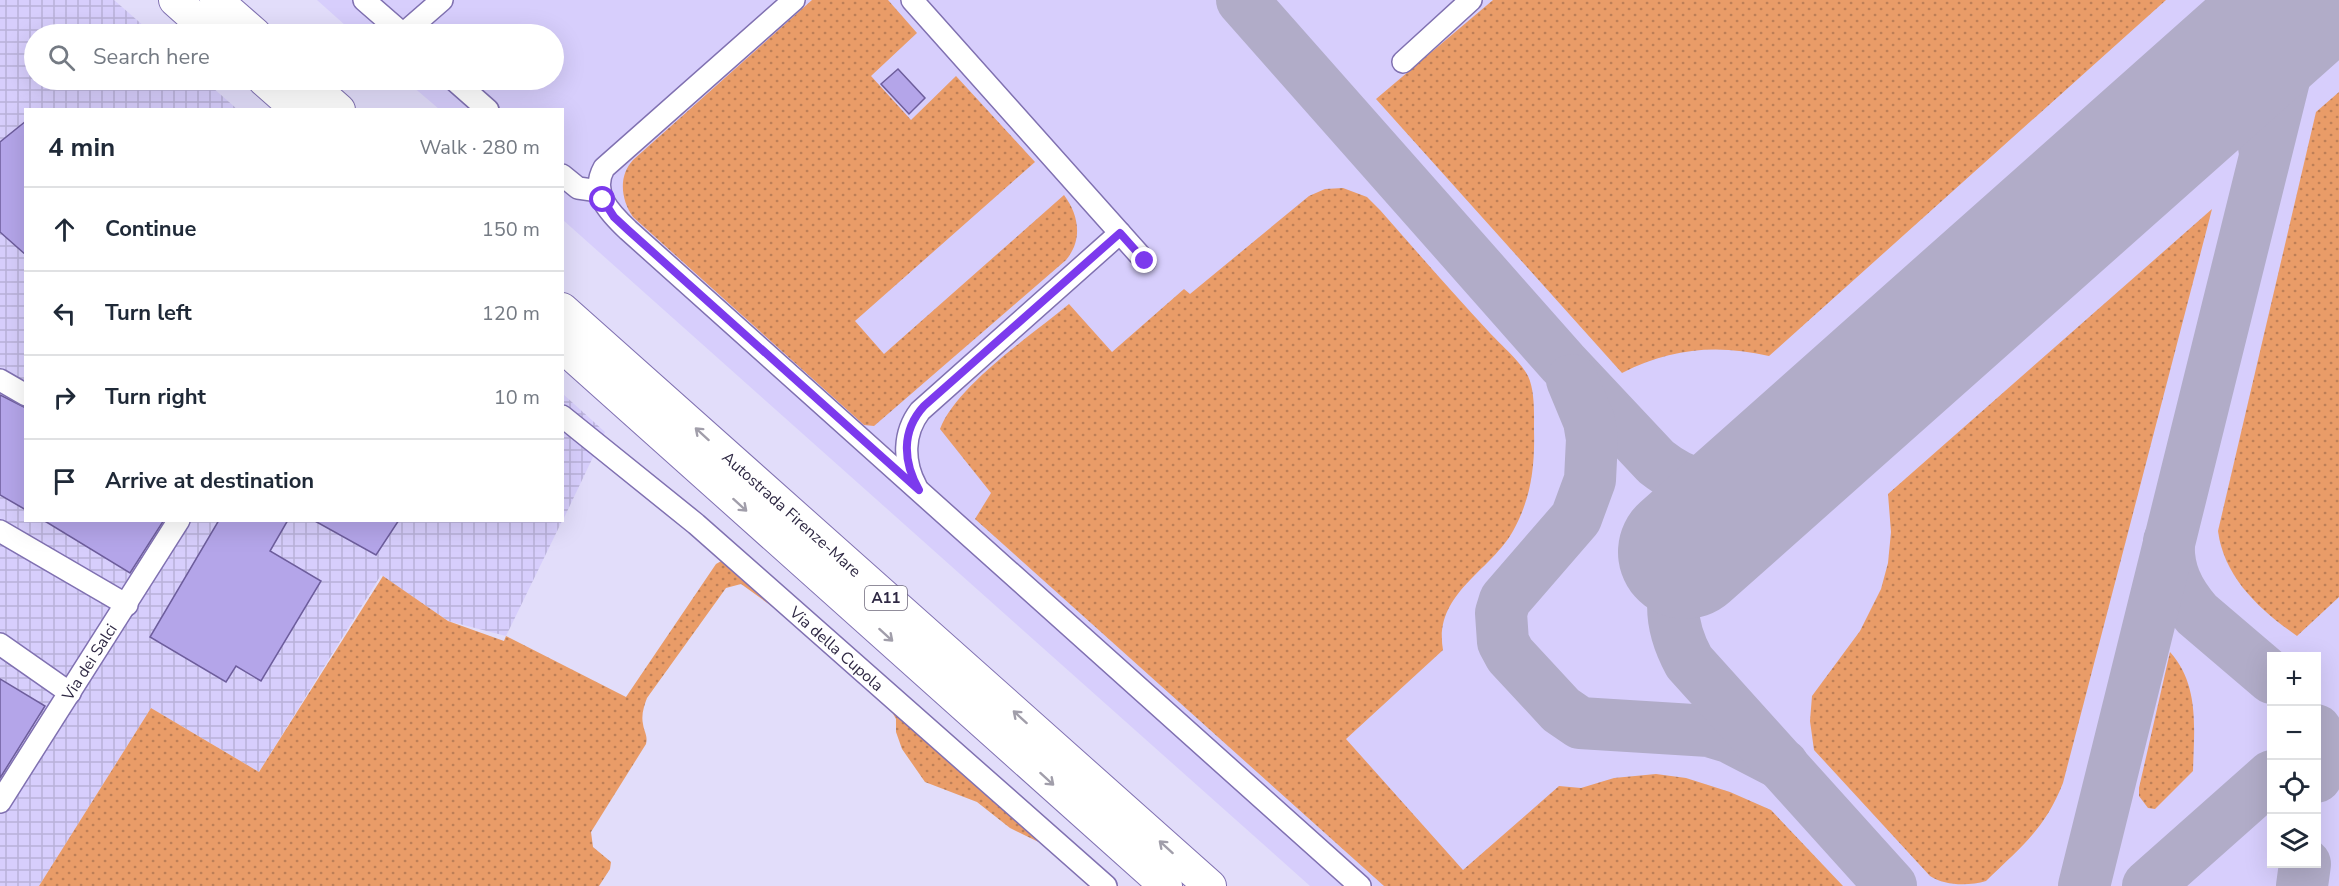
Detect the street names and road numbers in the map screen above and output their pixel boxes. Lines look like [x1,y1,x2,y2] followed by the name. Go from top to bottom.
[717,447,866,582] street label: Autostrada Firenze-Mare
[865,586,907,610] road number: A11
[784,601,888,697] street label: Via della Cupola
[57,620,122,706] street label: Via dei Salci

